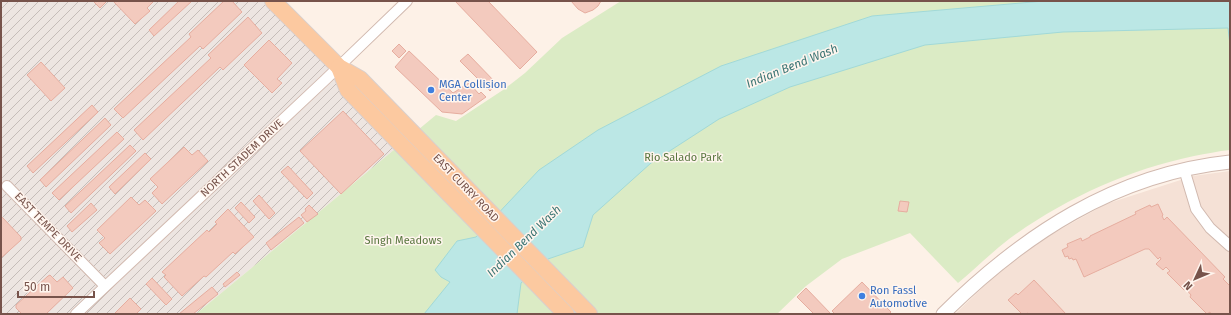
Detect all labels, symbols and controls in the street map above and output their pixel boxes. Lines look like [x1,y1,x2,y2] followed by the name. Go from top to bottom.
[744,41,840,91] water label: Indian Bend Wash
[439,78,507,104] place label: MGA Collision Center
[426,85,436,95] marker: MGA Collision Center
[198,116,286,200] street label: NORTH STADEM DRIVE
[430,151,502,225] street label: EAST CURRY ROAD
[644,151,722,164] park label: Rio Salado Park
[12,190,84,264] street label: EAST TEMPE DRIVE
[484,202,564,280] water label: Indian Bend Wash
[364,234,442,247] park label: Singh Meadows
[1175,259,1215,299] north arrow
[18,273,94,299] scale bar
[1181,278,1195,293] text: N
[24,280,50,294] text: 50 m
[870,284,927,310] place label: Ron Fassl Automotive
[857,291,867,301] marker: Ron Fassl Automotive

